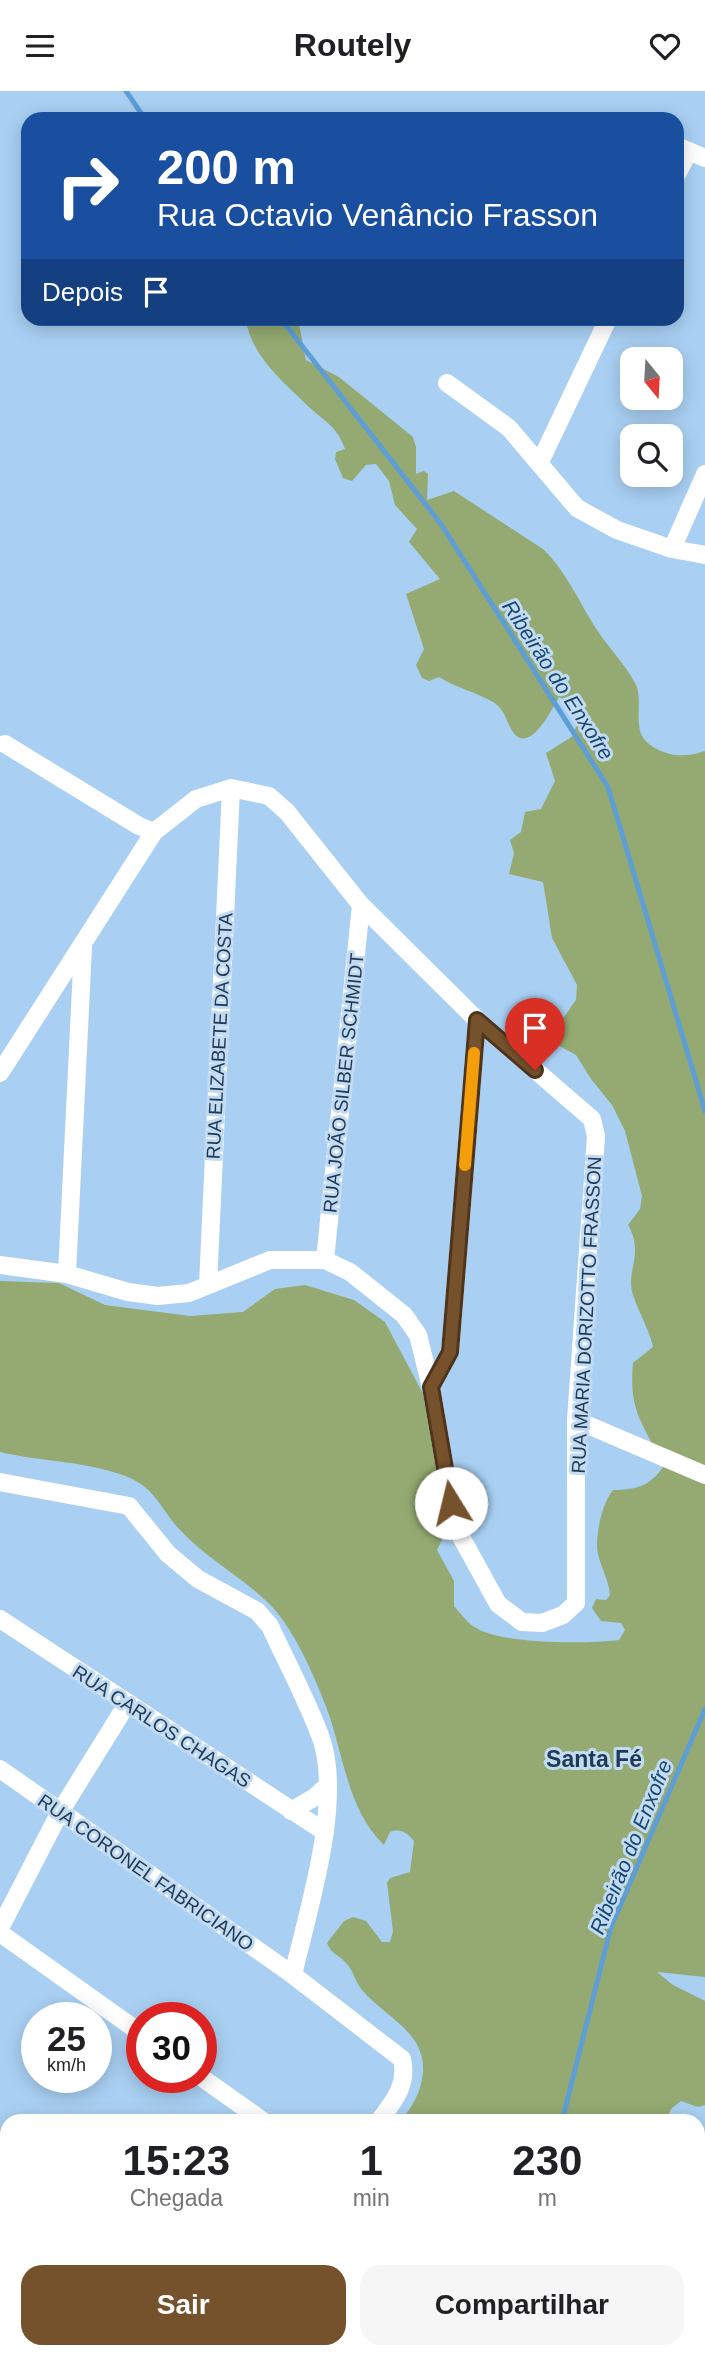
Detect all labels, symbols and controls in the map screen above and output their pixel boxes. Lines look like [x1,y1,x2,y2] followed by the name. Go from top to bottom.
[21,27,59,65] icon: menu
[294,27,411,63] text: Routely
[646,27,684,65] icon: heart
[42,140,133,231] icon: right
[157,140,296,194] text: 200 m
[157,197,598,233] text: Rua Octavio Venâncio Frasson
[137,273,175,311] icon: arrive
[42,277,123,307] text: Depois
[620,347,682,409] north arrow
[620,347,683,487] map controls
[620,424,683,487] button: search
[498,596,619,764] water label: Ribeirão do Enxofre
[203,912,236,1160] street label: RUA ELIZABETE DA COSTA
[319,952,368,1214] street label: RUA JOÃO SILBER SCHMIDT
[505,998,565,1070] pin
[516,1009,554,1047] icon: arrive
[568,1156,605,1474] street label: RUA MARIA DORIZOTTO FRASSON
[414,1466,488,1540] position arrow
[69,1661,255,1792] street label: RUA CARLOS CHAGAS
[546,1746,642,1772] district label: Santa Fé
[585,1756,676,1937] water label: Ribeirão do Enxofre
[34,1790,257,1955] street label: RUA CORONEL FABRICIANO
[126,2002,217,2093] speed limit sign: 30
[47,2019,86,2058] text: 25
[47,2055,86,2075] text: km/h
[123,2137,230,2184] text: 15:23
[359,2137,383,2184] text: 1
[512,2137,582,2184] text: 230
[130,2185,223,2211] text: Chegada
[353,2185,390,2211] text: min
[538,2185,557,2211] text: m
[21,2265,346,2345] button: Sair
[360,2265,684,2345] button: Compartilhar

